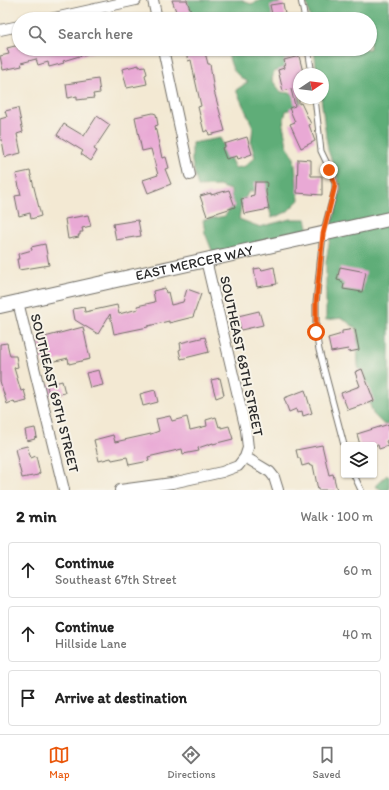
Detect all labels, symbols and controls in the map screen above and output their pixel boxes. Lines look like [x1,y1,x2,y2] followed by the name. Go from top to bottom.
[12,12,377,56] search box
[26,23,48,45] icon: search
[58,25,133,43] text: Search here
[293,68,329,104] north arrow
[320,161,338,179] route end
[134,242,255,284] street label: EAST MERCER WAY
[216,274,267,438] street label: SOUTHEAST 68TH STREET
[26,312,83,475] street label: SOUTHEAST 69TH STREET
[307,323,325,341] route start
[341,442,377,478] map controls
[341,442,377,478] button: layers
[16,506,56,526] text: 2 min
[300,509,373,524] text: Walk · 100 m
[55,554,114,572] text: Continue
[17,559,39,581] icon: ahead
[343,563,372,578] text: 60 m
[55,572,177,587] text: Southeast 67th Street
[55,618,114,636] text: Continue
[17,623,39,645] icon: ahead
[342,627,372,642] text: 40 m
[55,636,127,651] text: Hillside Lane
[17,687,39,709] icon: arrive
[55,689,187,707] text: Arrive at destination
[48,744,70,781] tab: Map
[167,744,216,781] tab: Directions
[312,744,341,781] tab: Saved

